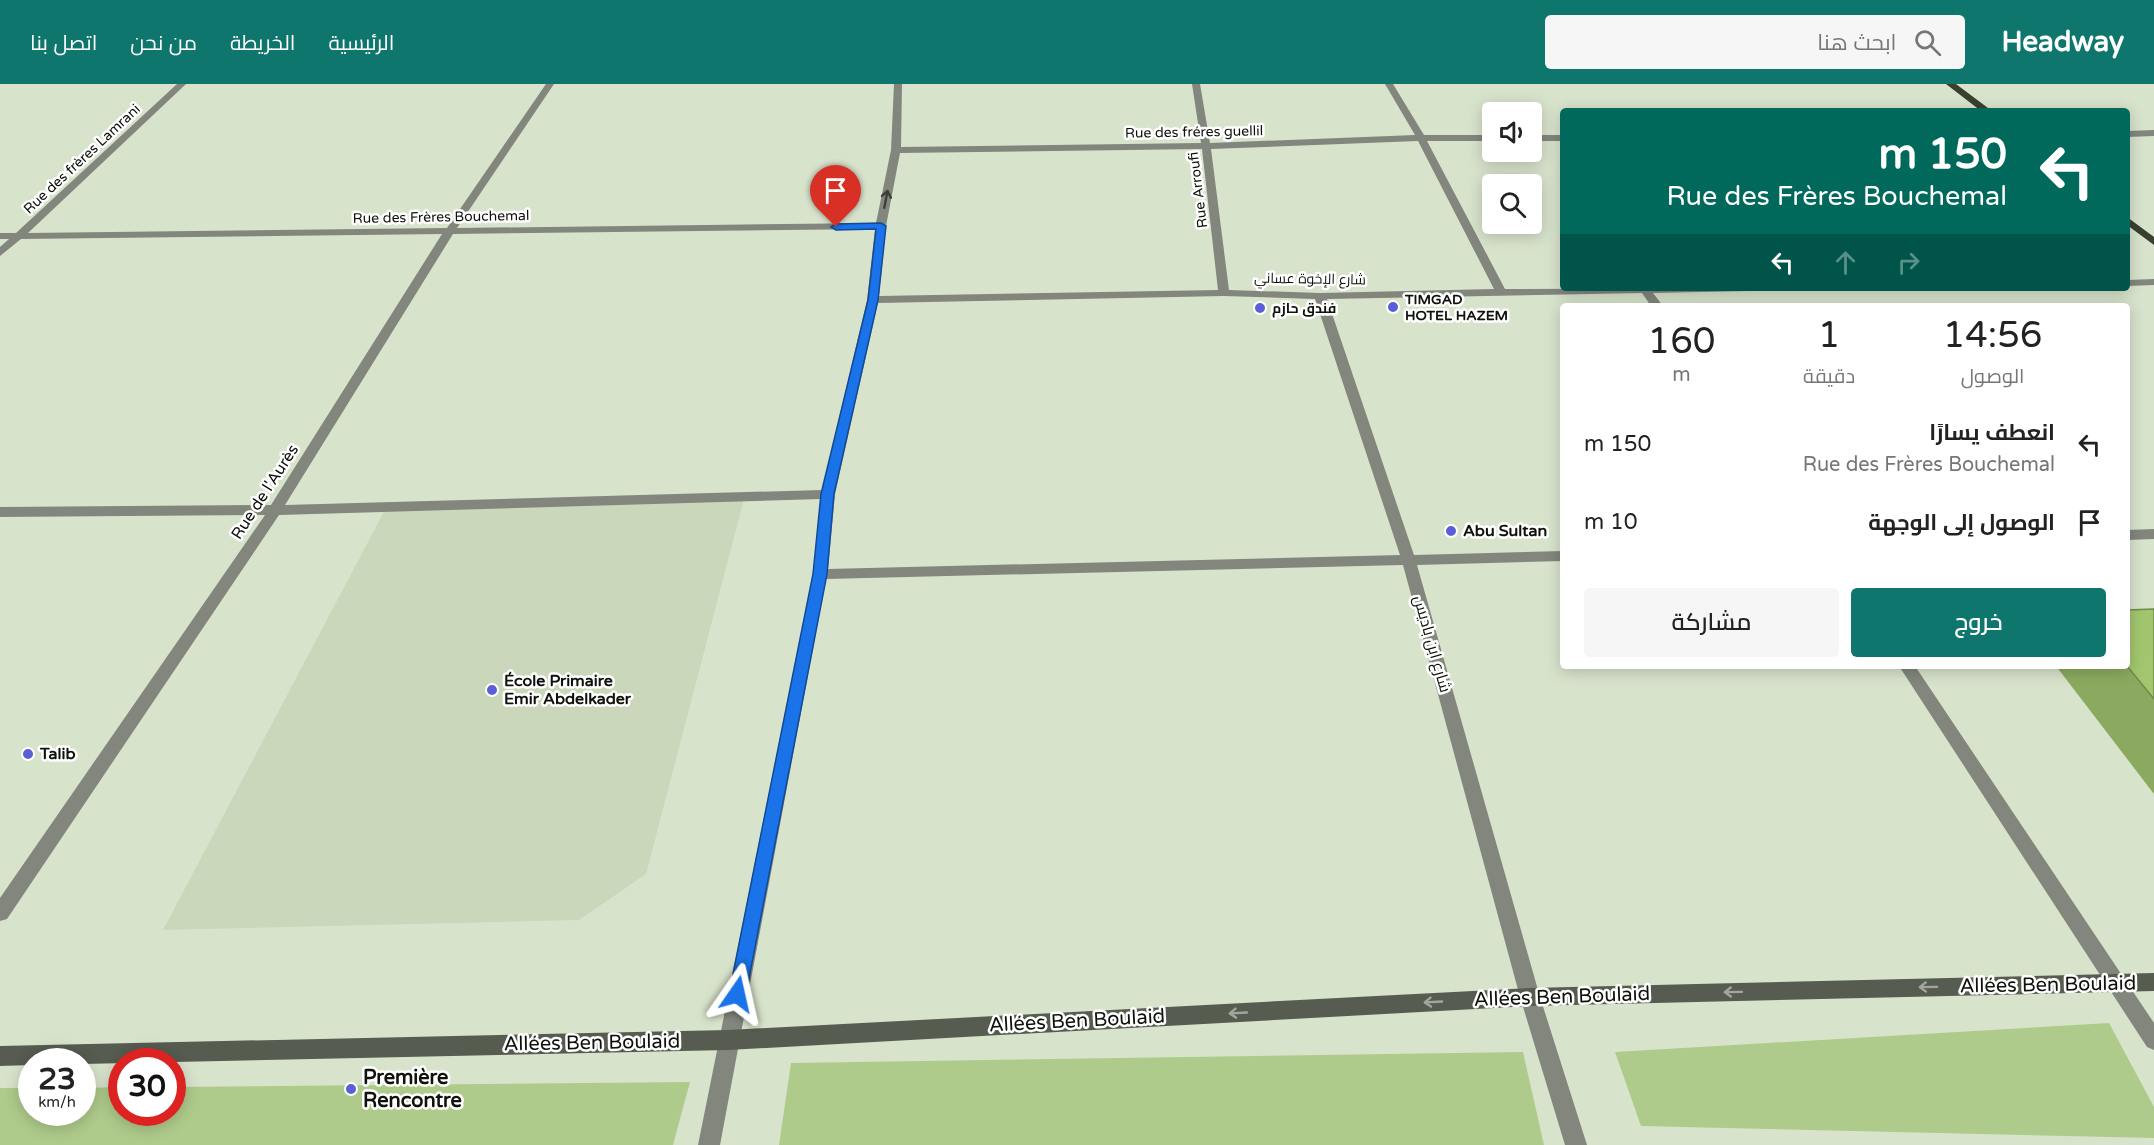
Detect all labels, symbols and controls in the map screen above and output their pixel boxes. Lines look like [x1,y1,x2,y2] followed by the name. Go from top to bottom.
[1545,15,1965,69] search box
[2001,25,2124,59] text: Headway
[1911,26,1944,59] icon: search
[1817,30,1896,56] text: ابحث هنا
[30,31,97,56] text: اتصل بنا
[130,31,197,56] text: من نحن
[230,31,295,56] text: الخريطة
[328,31,394,56] text: الرئيسية
[20,101,144,217] street label: Rue des frères Lamrani
[1482,102,1542,234] map controls
[1482,102,1542,162] button: sound
[1125,122,1263,142] street label: Rue des fréres guellil
[1878,129,2007,180] text: 150 m
[2028,132,2106,210] icon: left
[1185,151,1211,229] street label: Rue Arroufi
[810,165,861,227] pin
[819,174,852,207] icon: arrive
[1482,174,1542,234] button: search
[1666,180,2007,213] text: Rue des Frères Bouchemal
[881,190,892,210] one-way arrow
[353,207,529,227] street label: Rue des Frères Bouchemal
[1766,246,1799,279] icon: left
[1829,246,1862,279] icon: ahead
[1892,246,1925,279] icon: right
[1254,270,1366,291] street label: شارع الإخوة عساني
[1404,291,1508,324] place label: TIMGAD HOTEL HAZEM
[1272,300,1336,318] place label: فندق حازم
[1386,300,1400,314] marker: TIMGAD HOTEL HAZEM
[1253,301,1267,315] marker: فندق حازم
[1818,314,1840,357] text: 1
[1943,314,2042,357] text: 14:56
[1648,320,1715,363] text: 160
[1672,363,1691,387] text: m
[1803,365,1855,389] text: دقيقة
[1961,365,2024,389] text: الوصول
[1929,420,2055,446] text: انعطف يسارًا
[2073,428,2106,461] icon: left
[1584,431,1651,457] text: 150 m
[227,441,303,543] street label: Rue de l'Aurès
[1803,453,2055,477] text: Rue des Frères Bouchemal
[2073,506,2106,539] icon: arrive
[1584,509,1638,535] text: 10 m
[1868,510,2055,536] text: الوصول إلى الوجهة
[1463,521,1547,541] place label: Abu Sultan
[1444,524,1458,538] marker: Abu Sultan
[1584,588,1839,657] button: مشاركة
[1851,588,2106,657] button: خروج
[1408,593,1455,695] street label: شارع ابن باديس
[504,671,632,709] place label: École Primaire Emir Abdelkader
[485,683,499,697] marker: École Primaire Emir Abdelkader
[39,744,76,764] place label: Talib
[21,747,35,761] marker: Talib
[705,962,769,1026] position arrow
[1960,971,2136,999] street label: Allées Ben Boulaid
[1473,982,1651,1012] street label: Allées Ben Boulaid
[1918,982,1938,993] one-way arrow
[1723,986,1743,998] one-way arrow
[1423,997,1443,1008] one-way arrow
[988,1004,1166,1038] street label: Allées Ben Boulaid
[1229,1007,1249,1018] one-way arrow
[504,1029,680,1057] street label: Allées Ben Boulaid
[108,1048,186,1126] speed limit sign: 30
[38,1061,76,1098] text: 23
[363,1066,462,1113] place label: Première Rencontre
[344,1082,358,1096] marker: Première Rencontre
[38,1093,76,1111] text: km/h

